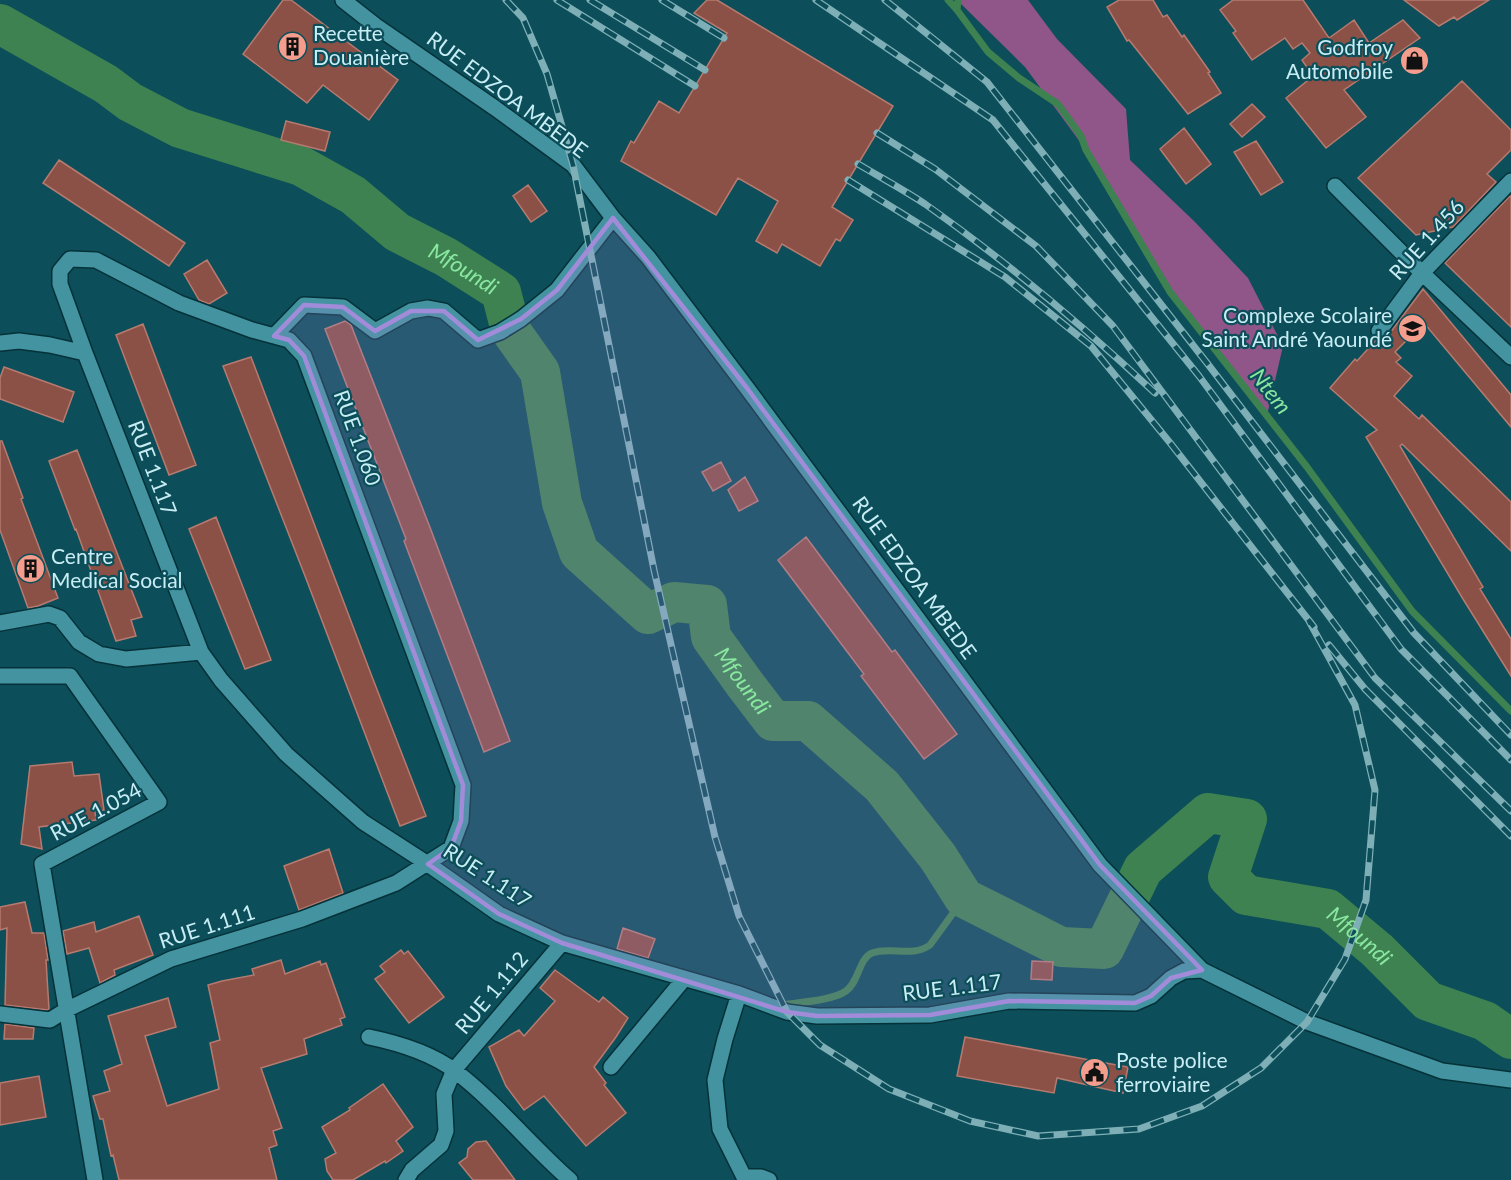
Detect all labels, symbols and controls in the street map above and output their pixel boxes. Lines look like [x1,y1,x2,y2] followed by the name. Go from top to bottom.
[313,20,409,69] place label: Recette Douanière
[423,25,593,162] street label: RUE EDZOA MBEDE
[276,30,308,62] building icon: Recette Douanière
[1286,34,1393,83] place label: Godfroy Automobile
[1398,44,1430,76] shop icon: Godfroy Automobile
[1383,194,1469,284] street label: RUE 1.456
[425,237,504,300] water label: Mfoundi
[1202,302,1392,351] place label: Complexe Scolaire Saint André Yaoundé
[1397,312,1429,344] school or university icon: Complexe Scolaire Saint André Yaoundé
[1245,362,1298,419] water label: Ntem
[330,386,387,489] street label: RUE 1.060
[124,416,183,518] street label: RUE 1.117
[848,491,983,663] street label: RUE EDZOA MBEDE
[51,543,183,592] place label: Centre Medical Social
[14,553,46,585] building icon: Centre Medical Social
[709,641,777,719] water label: Mfoundi
[45,776,145,845] street label: RUE 1.054
[439,837,536,912] street label: RUE 1.117
[155,898,258,953] street label: RUE 1.111
[1322,900,1398,970] water label: Mfoundi
[449,946,532,1038] street label: RUE 1.112
[901,968,1003,1005] street label: RUE 1.117
[1116,1047,1228,1096] place label: Poste police ferroviaire
[1079,1057,1111,1089] public building icon: Poste police ferroviaire

